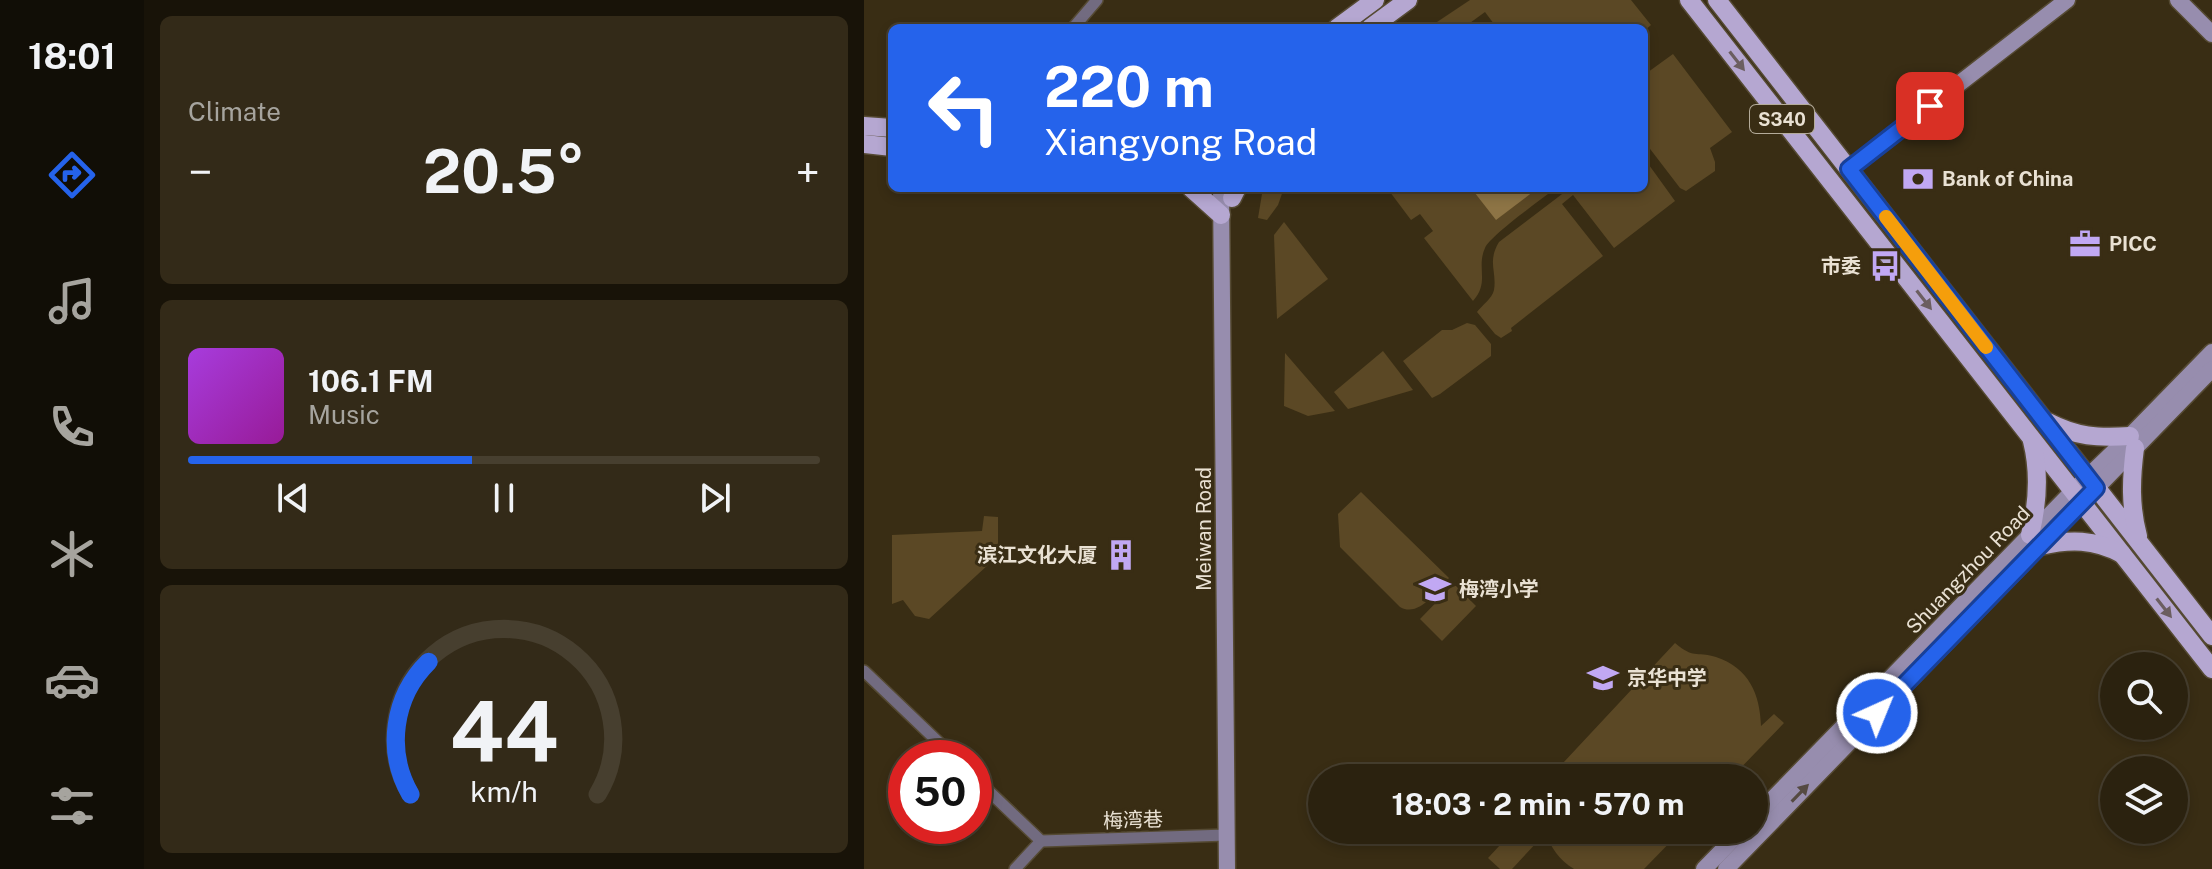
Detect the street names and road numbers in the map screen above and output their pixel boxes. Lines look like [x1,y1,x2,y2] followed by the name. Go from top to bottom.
[1750,105,1814,133] road number: S340
[1192,467,1216,591] street label: Meiwan Road
[1901,501,2035,639] street label: Shuangzhou Road
[1103,807,1163,833] street label: 梅湾巷

